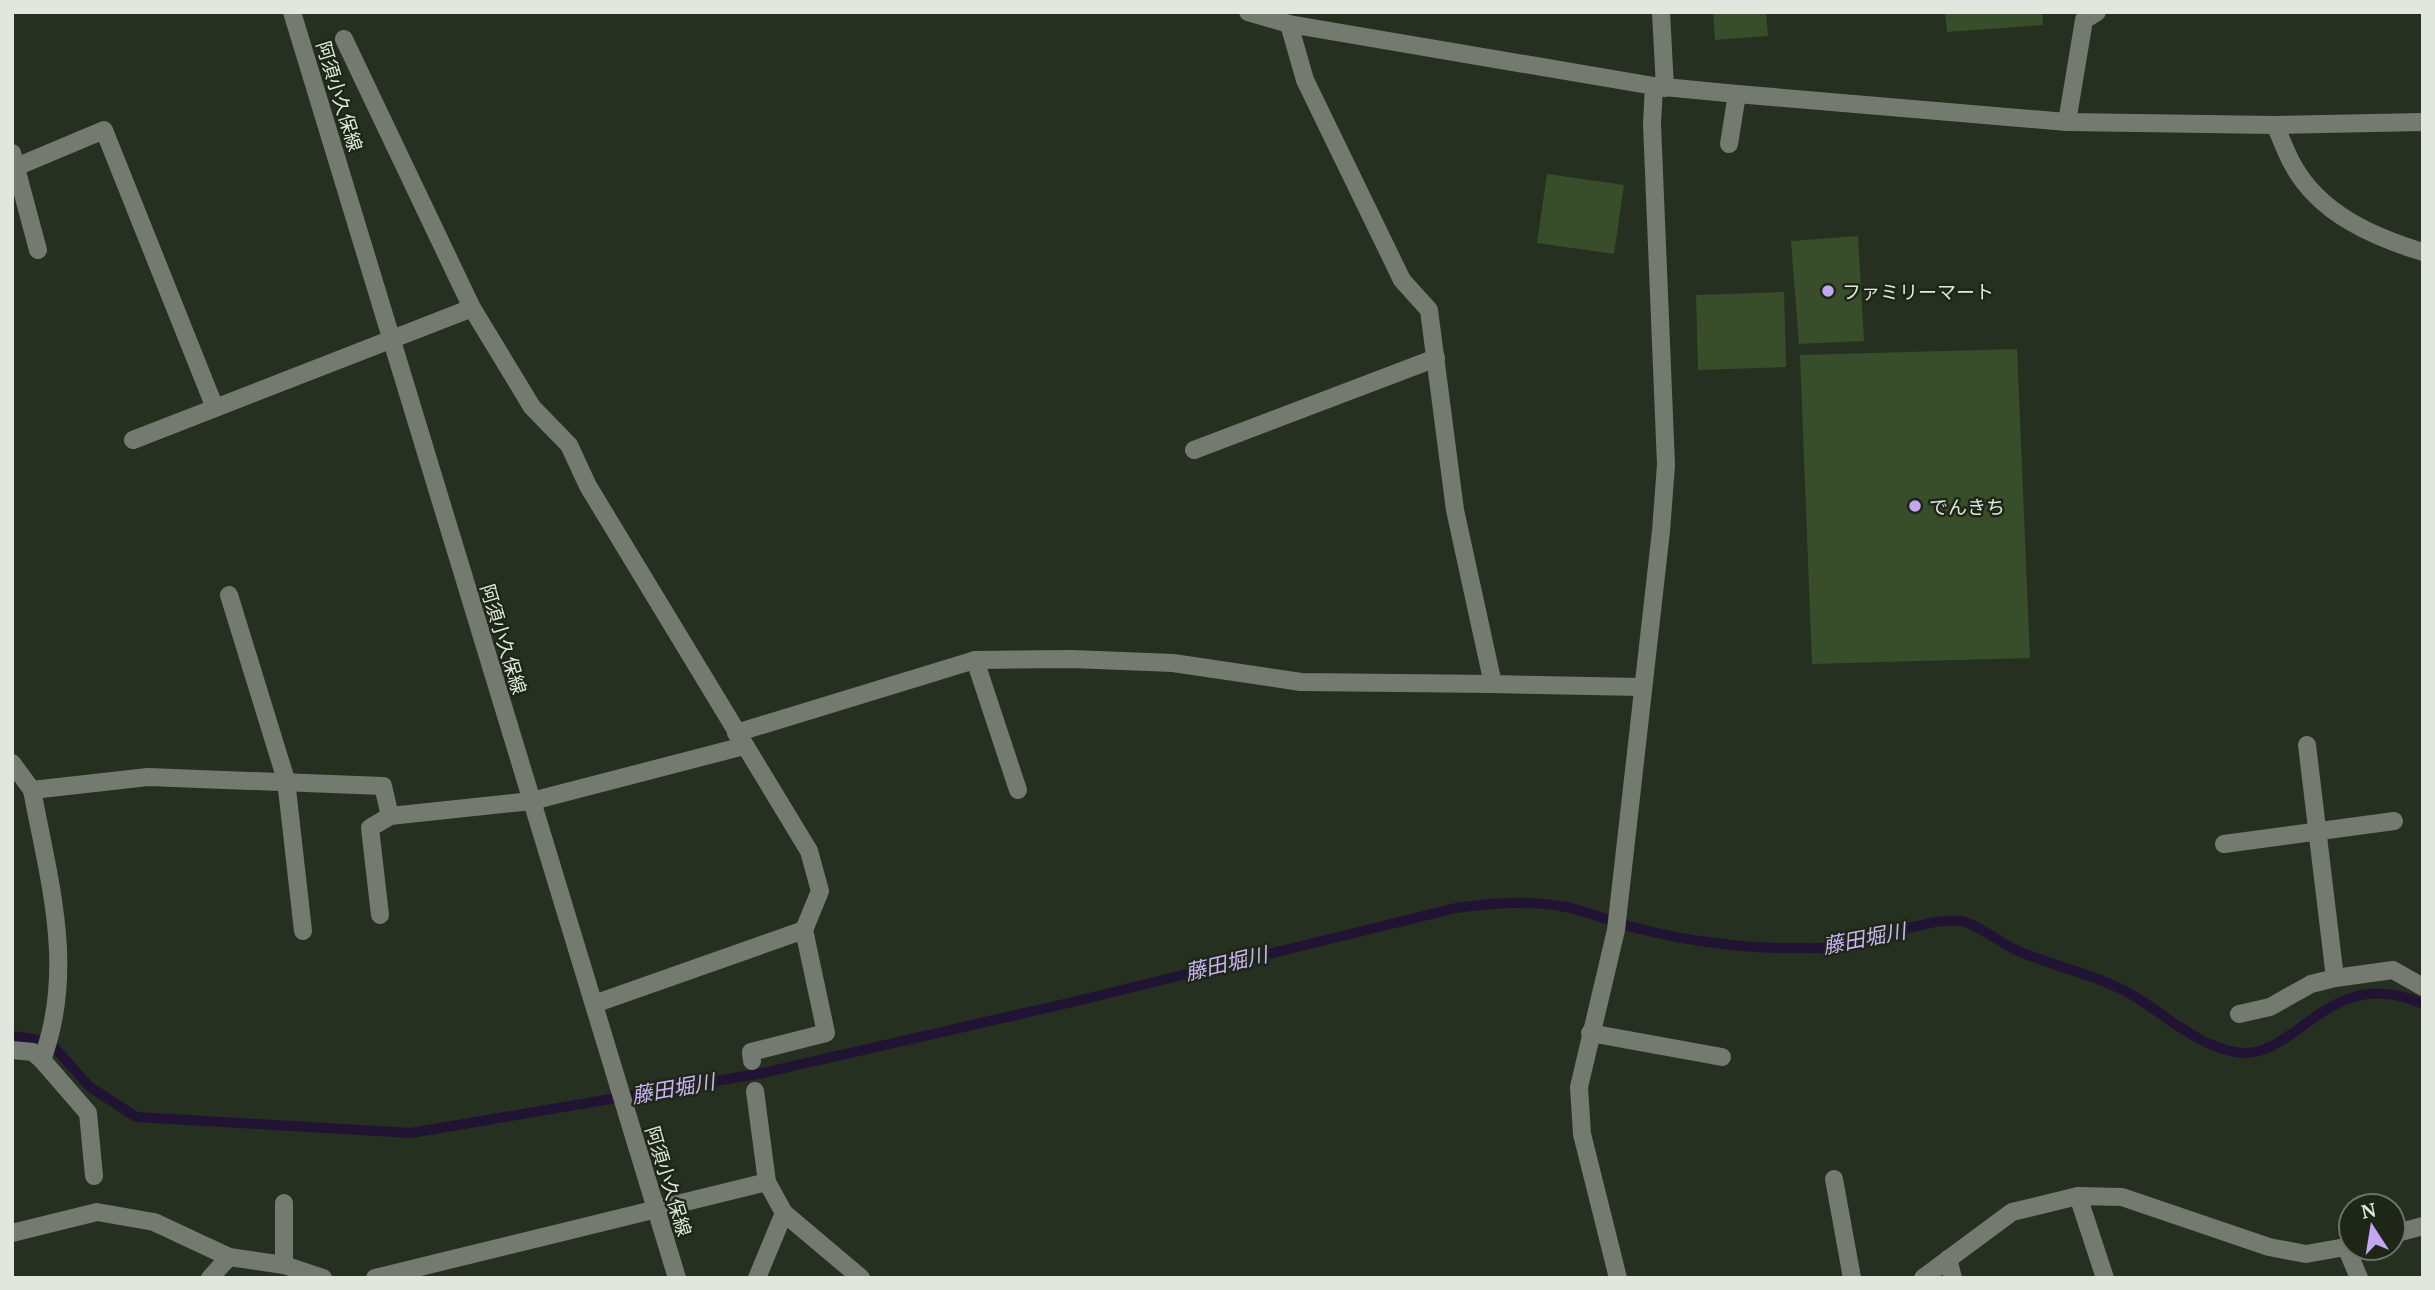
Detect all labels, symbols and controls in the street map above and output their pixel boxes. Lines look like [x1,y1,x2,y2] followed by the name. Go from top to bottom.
[311,38,369,154] street label: 阿須小久保線
[1842,279,1994,304] place label: ファミリーマート
[1820,283,1836,299] marker: ファミリーマート
[1929,494,2005,519] place label: でんきち
[1907,498,1923,514] marker: でんきち
[475,581,533,697] street label: 阿須小久保線
[1820,916,1910,960] water label: 藤田堀川
[1182,939,1272,986] water label: 藤田堀川
[629,1067,719,1109] water label: 藤田堀川
[640,1123,698,1239] street label: 阿須小久保線
[2337,1192,2407,1262] north arrow
[2359,1196,2379,1224] text: N

